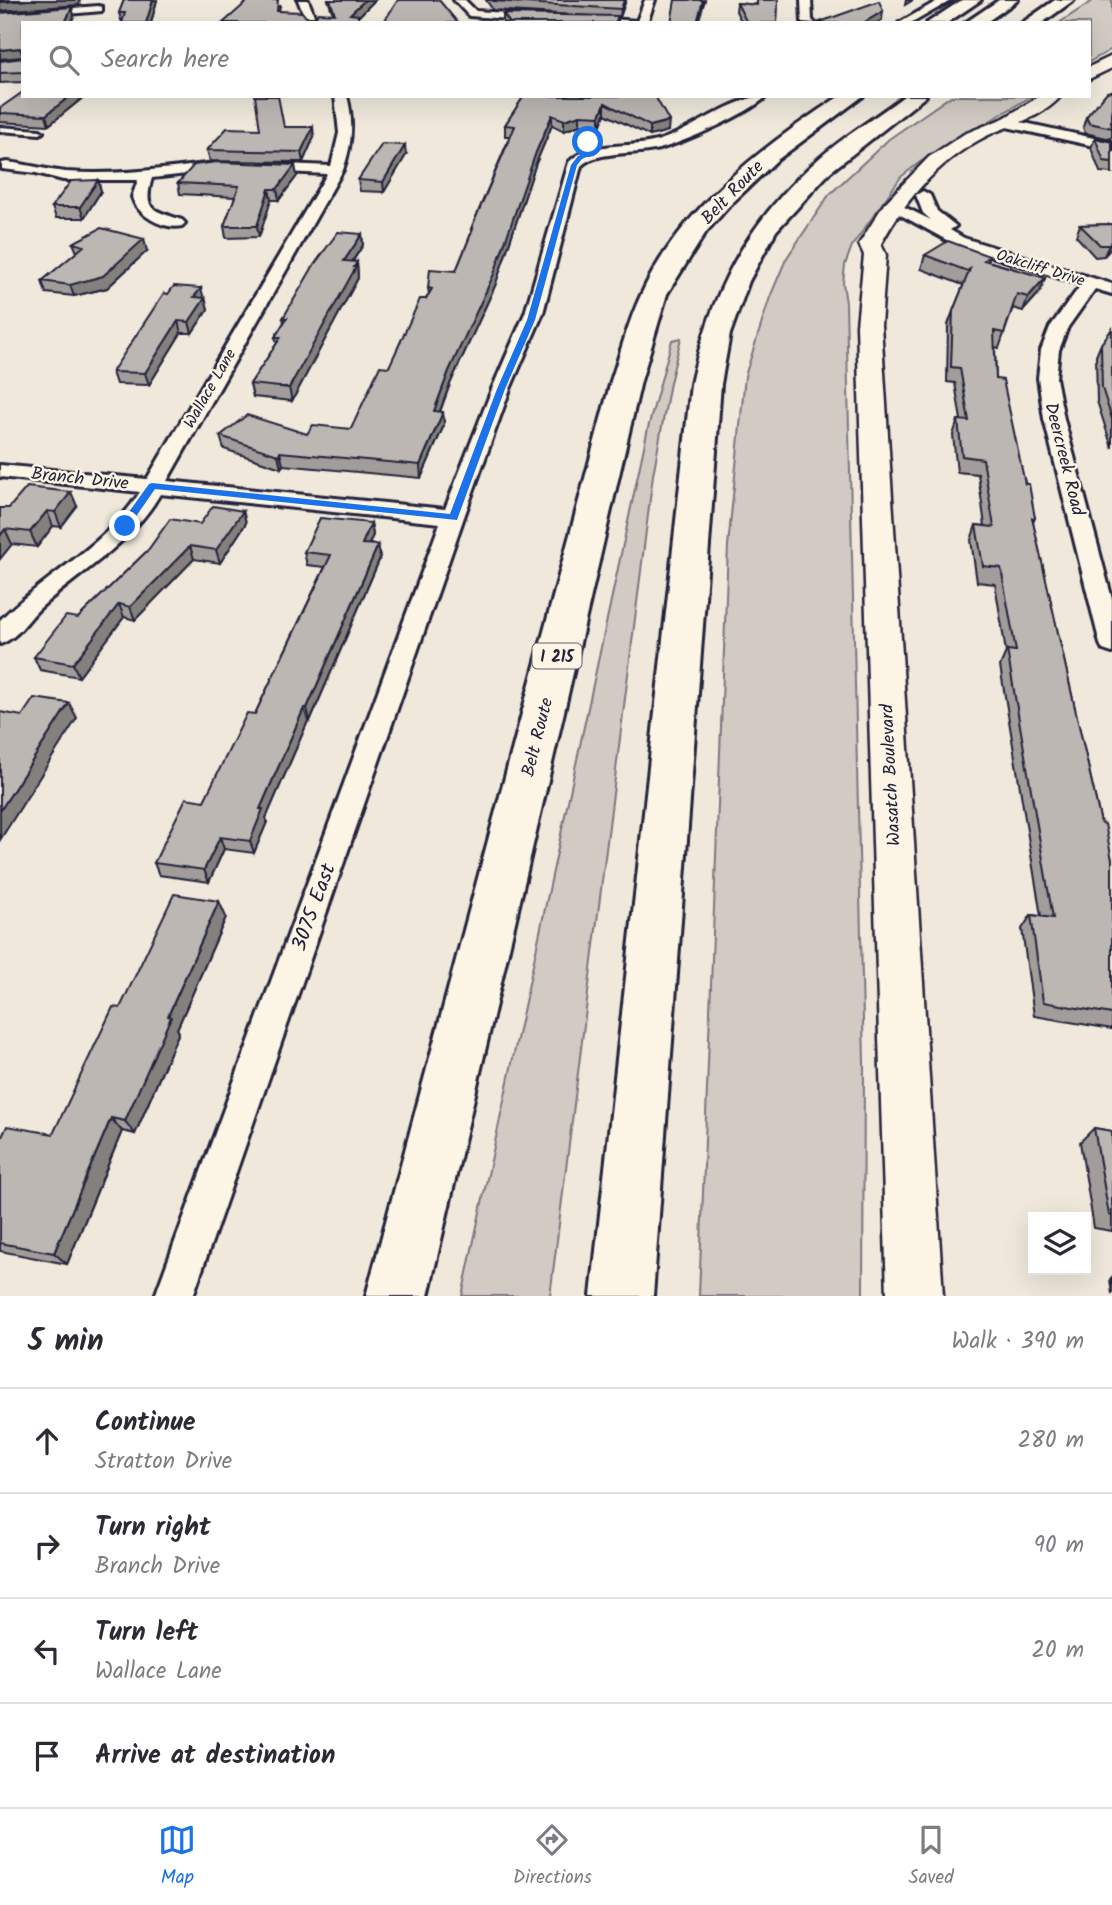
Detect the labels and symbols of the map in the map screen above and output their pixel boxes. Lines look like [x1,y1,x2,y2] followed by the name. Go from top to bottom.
[572,126,603,157] route start
[695,154,771,232] street label: Belt Route
[993,243,1088,294] street label: Oakcliff Drive
[177,344,243,433] street label: Wallace Lane
[1035,400,1092,520] street label: Deercreek Road
[30,460,130,499] street label: Branch Drive
[109,510,140,541] route end
[532,643,582,668] road number: I 215
[515,695,562,780] street label: Belt Route
[873,702,910,847] street label: Wasatch Boulevard
[283,858,346,956] street label: 3075 East

